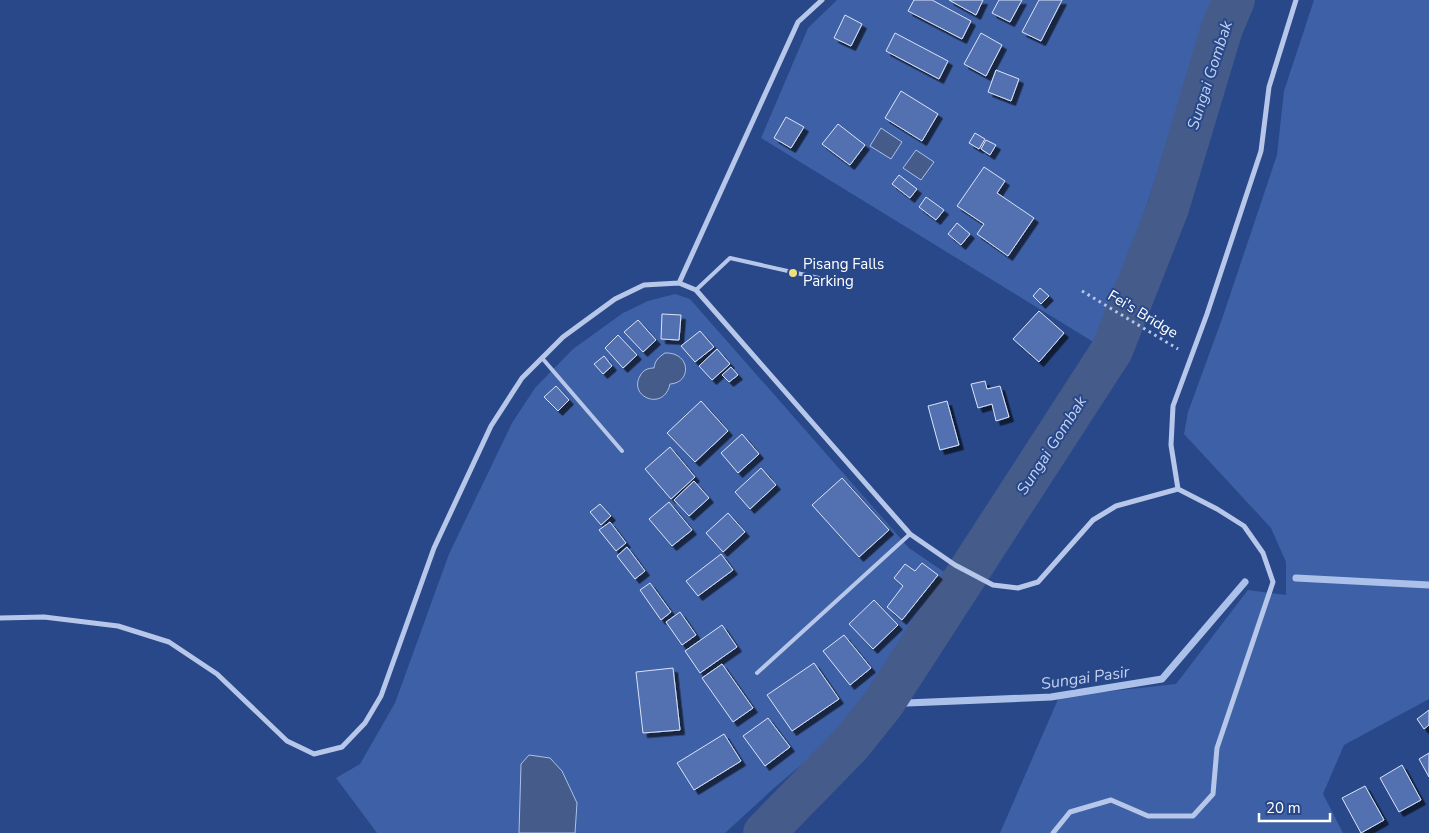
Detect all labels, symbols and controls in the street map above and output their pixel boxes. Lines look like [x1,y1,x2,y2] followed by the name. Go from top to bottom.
[1182,17,1238,133] water label: Sungai Gombak
[803,254,884,291] place label: Pisang Falls Parking
[787,267,799,279] marker: Pisang Falls Parking
[1104,285,1182,343] street label: Fei's Bridge
[1012,391,1093,499] water label: Sungai Gombak
[1040,661,1132,695] water label: Sungai Pasir
[1259,790,1330,822] scale bar
[1266,798,1301,818] text: 20 m

